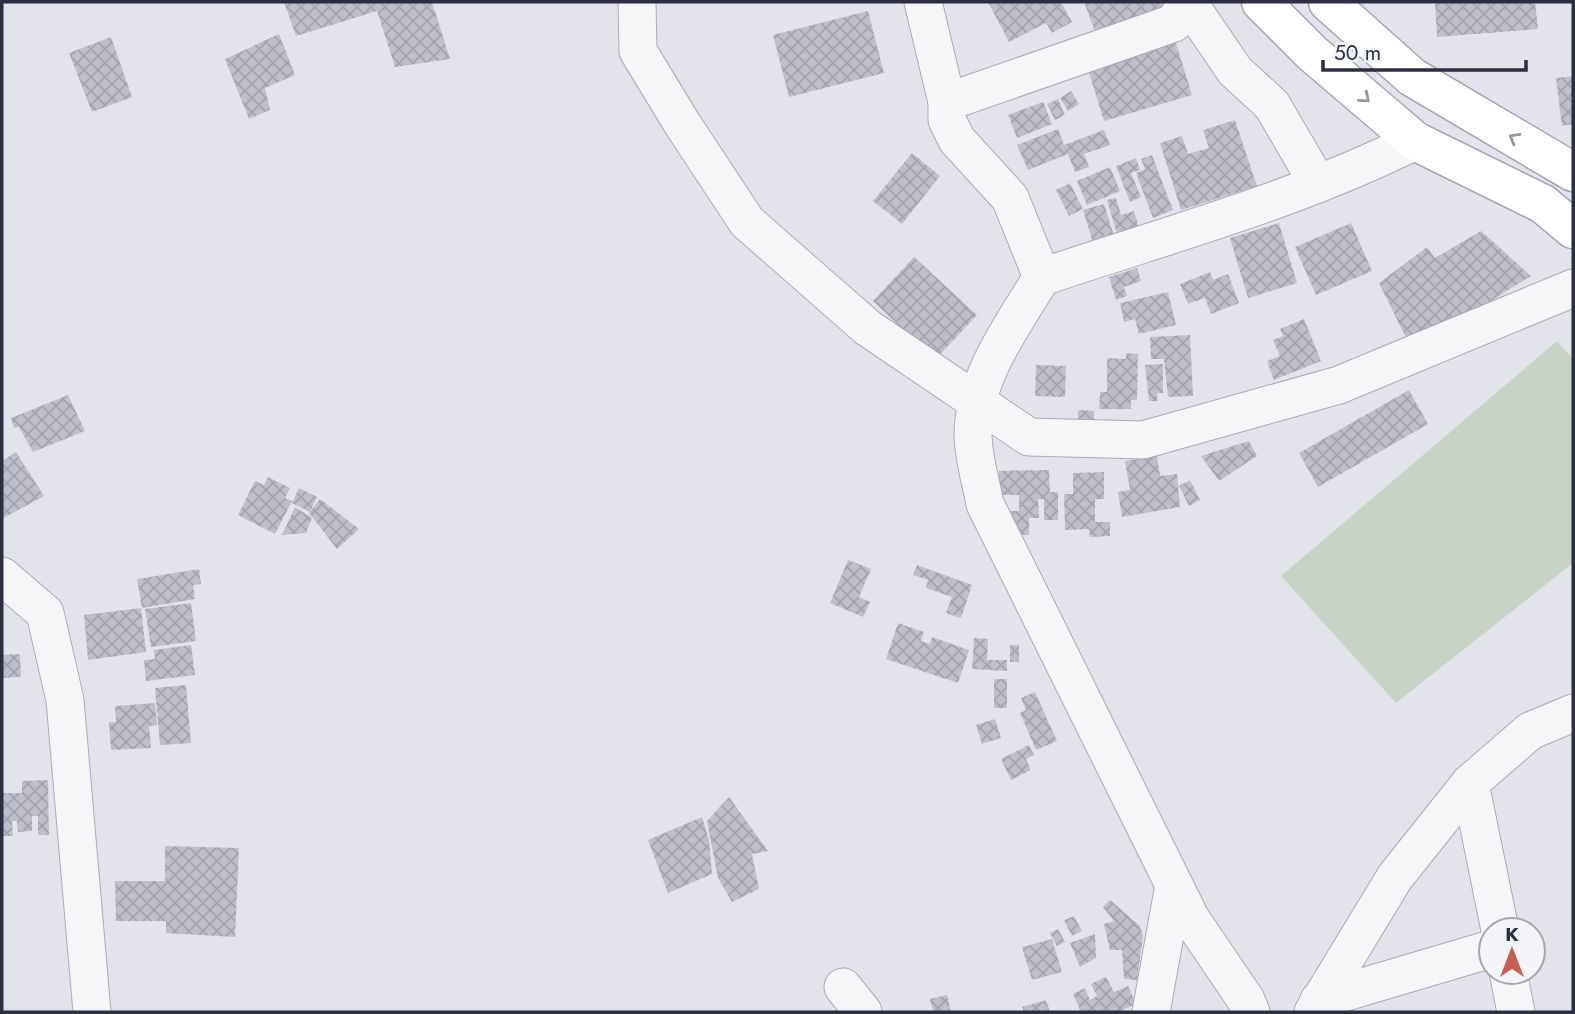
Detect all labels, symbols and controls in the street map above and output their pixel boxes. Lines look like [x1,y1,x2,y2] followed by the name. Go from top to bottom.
[1323,28,1526,72] scale bar
[1334,38,1381,68] text: 50 m
[1356,90,1369,102] one-way arrow
[1509,133,1522,146] one-way arrow
[1477,916,1547,986] north arrow
[1505,921,1519,948] text: K

